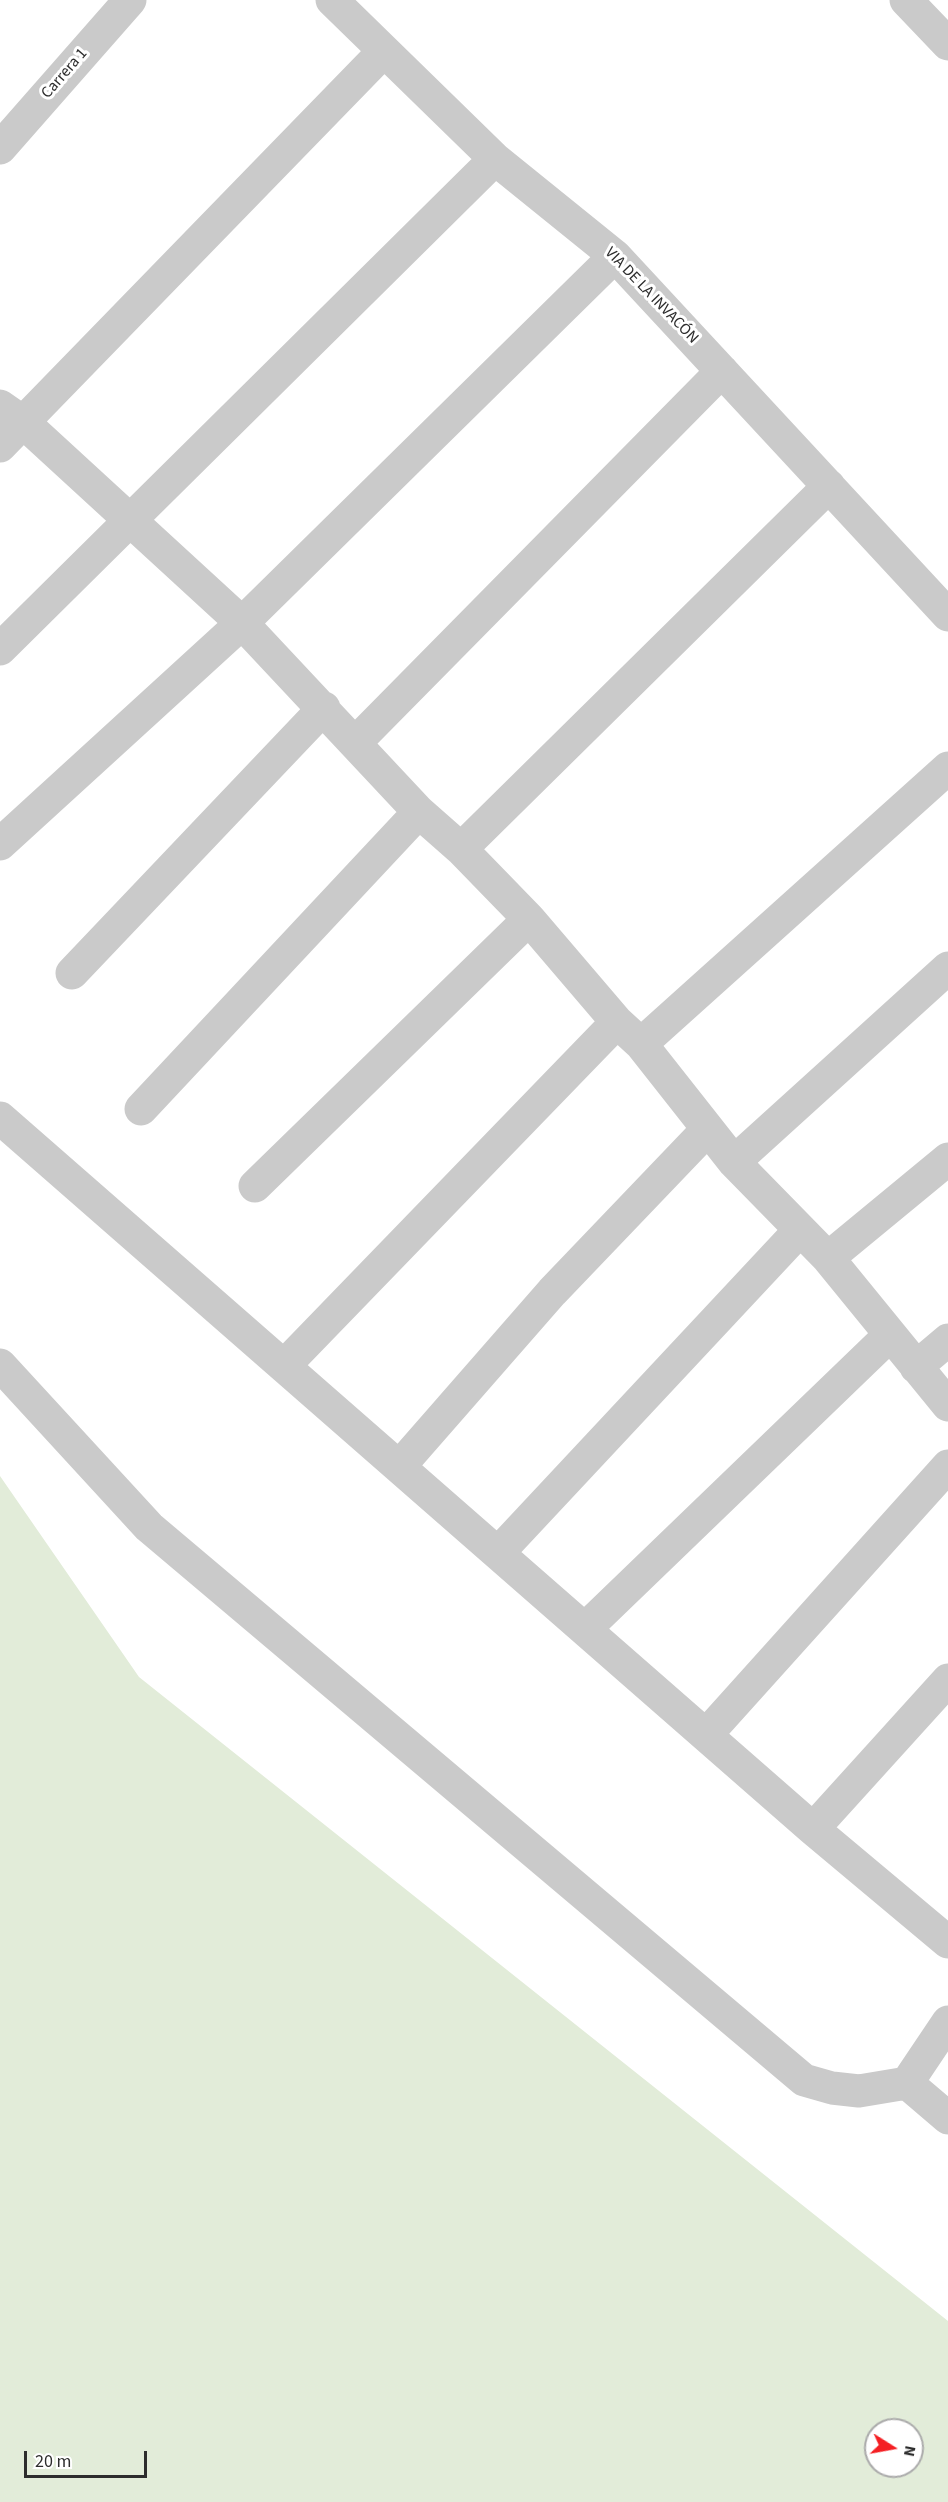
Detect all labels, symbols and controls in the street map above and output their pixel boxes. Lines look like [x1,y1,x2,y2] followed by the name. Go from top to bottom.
[38,45,92,103] street label: Carrera 1
[600,244,702,348] street label: VIA DE LA INVACÓN
[864,2418,924,2478] north arrow
[27,2439,150,2477] scale bar
[898,2444,922,2458] text: N
[35,2449,71,2474] text: 20 m

